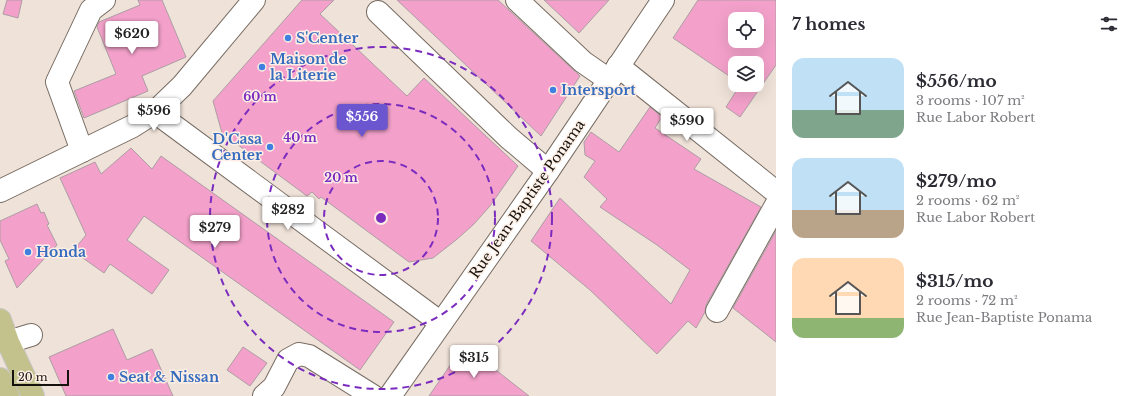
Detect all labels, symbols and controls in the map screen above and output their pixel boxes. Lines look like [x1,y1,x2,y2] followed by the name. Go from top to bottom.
[728,12,764,92] map controls
[728,12,764,48] button: locate
[1098,13,1120,35] icon: filters
[792,14,865,35] text: 7 homes
[108,21,156,55] pin: $620
[114,25,150,42] text: $620
[296,29,358,47] place label: S'Center
[283,33,293,43] marker: S'Center
[270,50,347,84] place label: Maison de la Literie
[728,56,764,92] button: layers
[257,62,267,72] marker: Maison de la Literie
[916,71,997,92] text: $556/mo
[824,74,872,122] icon: home
[561,81,636,99] place label: Intersport
[548,85,558,95] marker: Intersport
[243,89,278,104] text: 60 m
[916,92,1025,109] text: 3 rooms · 107 m²
[130,98,178,132] pin: $596
[137,102,171,119] text: $596
[338,104,386,138] pin: $556
[346,108,378,125] text: $556
[663,108,711,142] pin: $590
[916,109,1035,126] text: Rue Labor Robert
[670,112,704,129] text: $590
[465,116,589,282] street label: Rue Jean-Baptiste Ponama
[212,130,262,164] place label: D'Casa Center
[283,130,317,145] text: 40 m
[265,142,275,152] marker: D'Casa Center
[324,170,358,185] text: 20 m
[916,171,996,192] text: $279/mo
[824,174,872,222] icon: home
[916,192,1020,209] text: 2 rooms · 62 m²
[264,197,312,231] pin: $282
[271,201,305,218] text: $282
[916,209,1035,226] text: Rue Labor Robert
[374,211,388,225] centre of rings
[191,215,239,249] pin: $279
[199,219,231,236] text: $279
[36,243,86,261] place label: Honda
[23,247,33,257] marker: Honda
[916,271,993,292] text: $315/mo
[824,274,872,322] icon: home
[916,292,1018,309] text: 2 rooms · 72 m²
[916,309,1092,326] text: Rue Jean-Baptiste Ponama
[450,345,498,379] pin: $315
[459,349,489,366] text: $315
[12,368,69,387] scale bar
[119,368,219,386] place label: Seat & Nissan
[18,370,48,384] text: 20 m
[106,372,116,382] marker: Seat & Nissan

